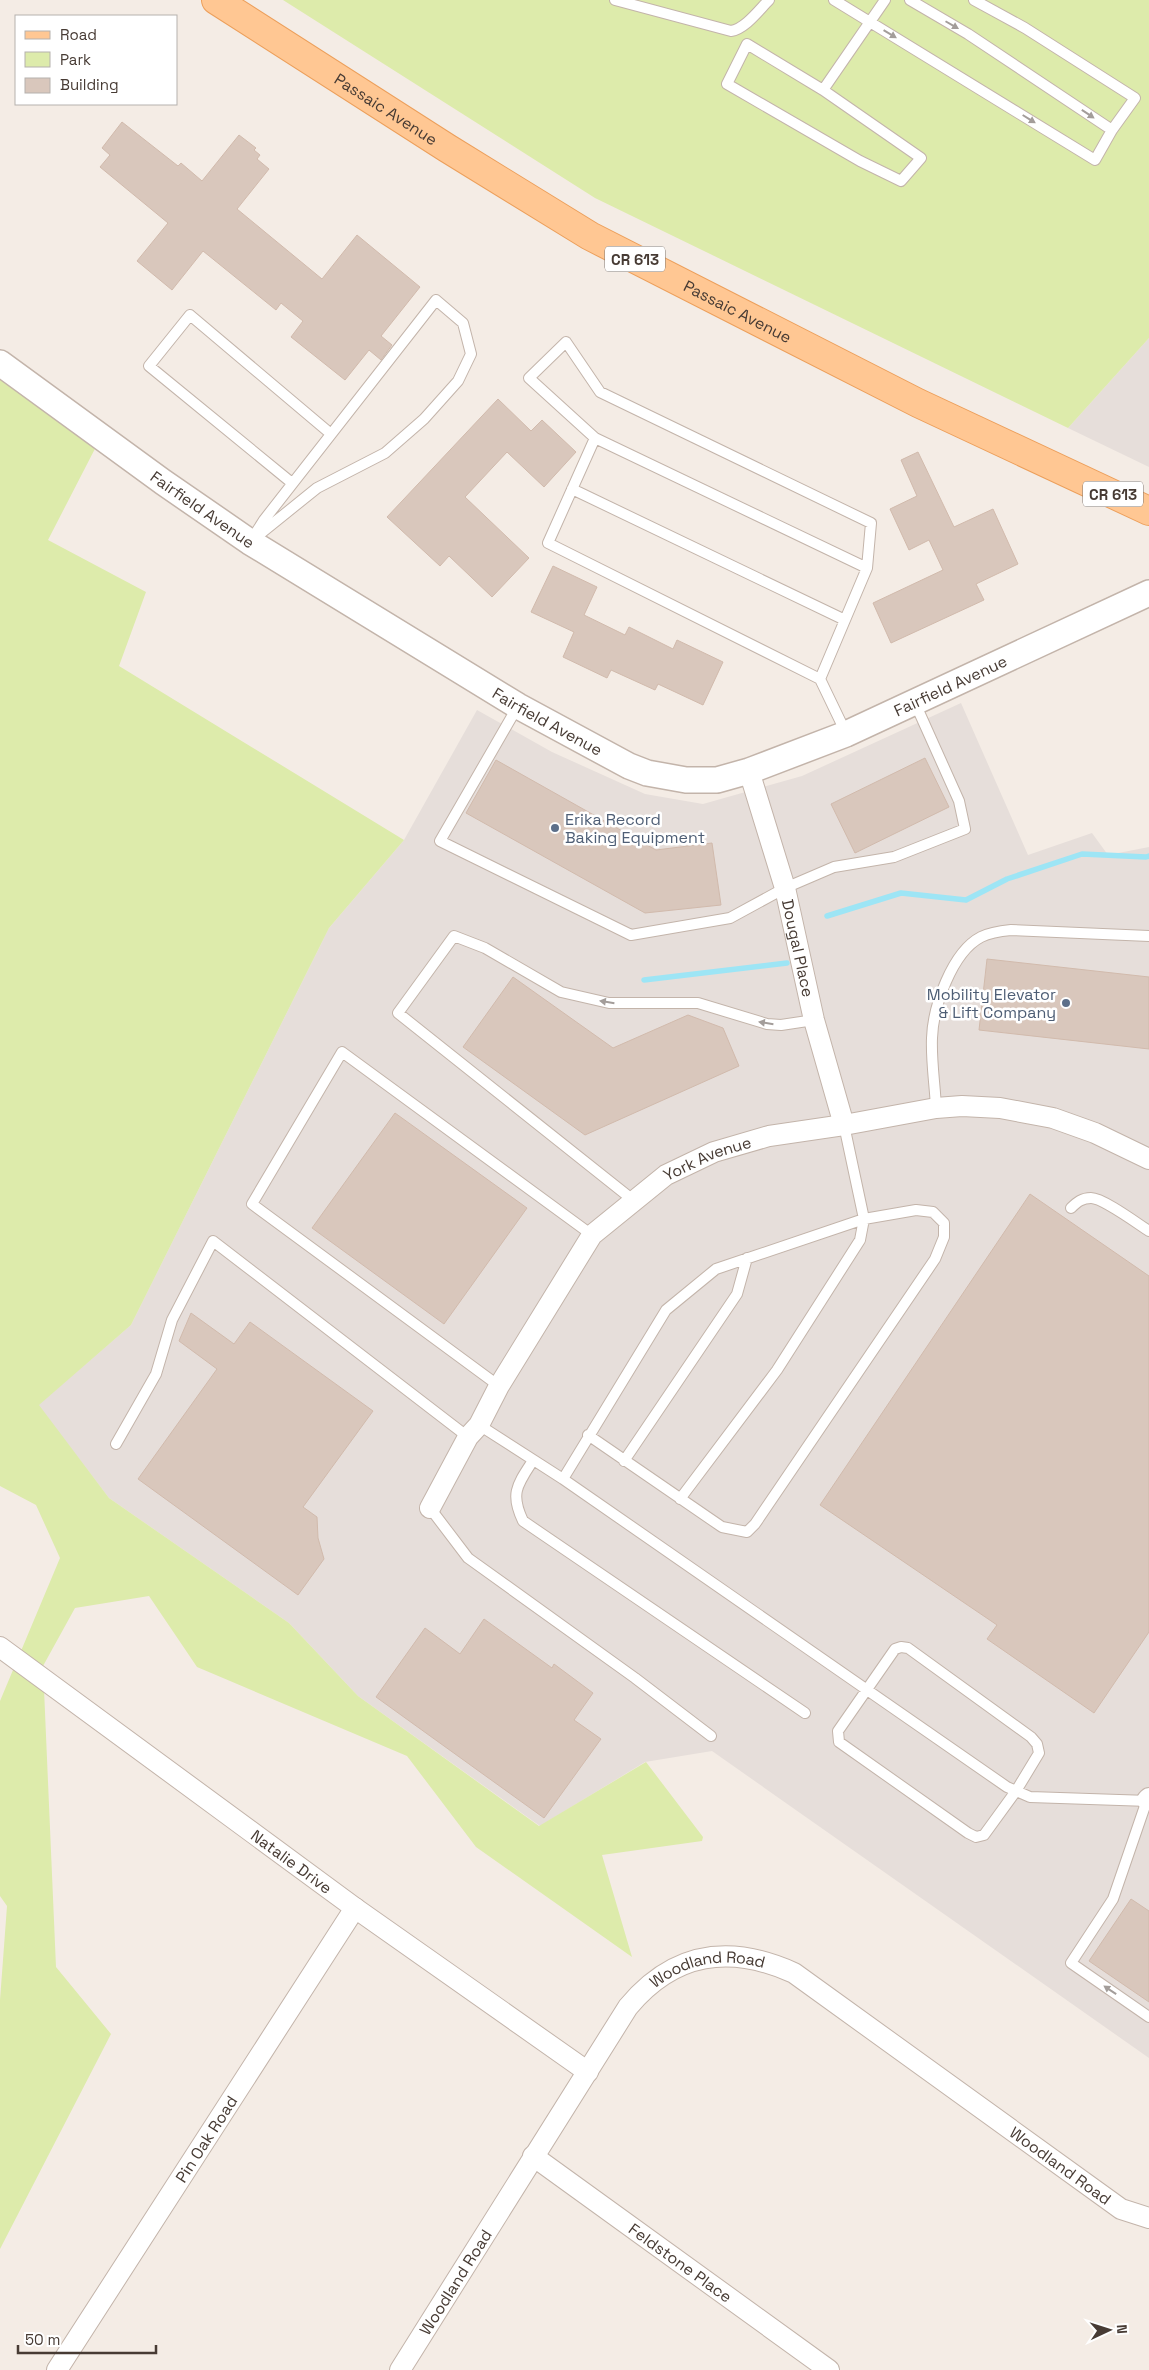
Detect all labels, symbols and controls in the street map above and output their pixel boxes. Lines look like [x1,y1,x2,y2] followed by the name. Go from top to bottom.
[15,15,178,105] legend
[945,20,958,29] one-way arrow
[60,25,97,44] text: Road
[884,30,897,39] one-way arrow
[60,50,91,69] text: Park
[331,68,442,150] street label: Passaic Avenue
[60,75,119,94] text: Building
[1081,109,1094,118] one-way arrow
[1022,115,1035,124] one-way arrow
[605,246,665,272] road number: CR 613
[680,275,795,347] street label: Passaic Avenue
[146,466,259,553] street label: Fairfield Avenue
[1083,482,1143,506] road number: CR 613
[890,650,1010,721] street label: Fairfield Avenue
[489,682,606,760] street label: Fairfield Avenue
[565,809,705,848] place label: Erika Record Baking Equipment
[549,822,561,834] marker: Erika Record Baking Equipment
[777,897,819,999] street label: Dougal Place
[927,984,1056,1023] place label: Mobility Elevator & Lift Company
[1060,997,1072,1009] marker: Mobility Elevator & Lift Company
[598,998,614,1006] one-way arrow
[758,1019,774,1027] one-way arrow
[660,1131,754,1185] street label: York Avenue
[247,1825,336,1898] street label: Natalie Drive
[645,1946,768,1992] street label: Woodland Road
[1103,1985,1117,1995] one-way arrow
[170,2091,242,2186] street label: Pin Oak Road
[1006,2122,1116,2209] street label: Woodland Road
[625,2218,736,2307] street label: Feldstone Place
[414,2225,496,2339] street label: Woodland Road
[1084,2305,1134,2355] north arrow
[18,2322,155,2354] scale bar
[1113,2324,1131,2334] text: N
[25,2330,60,2349] text: 50 m

